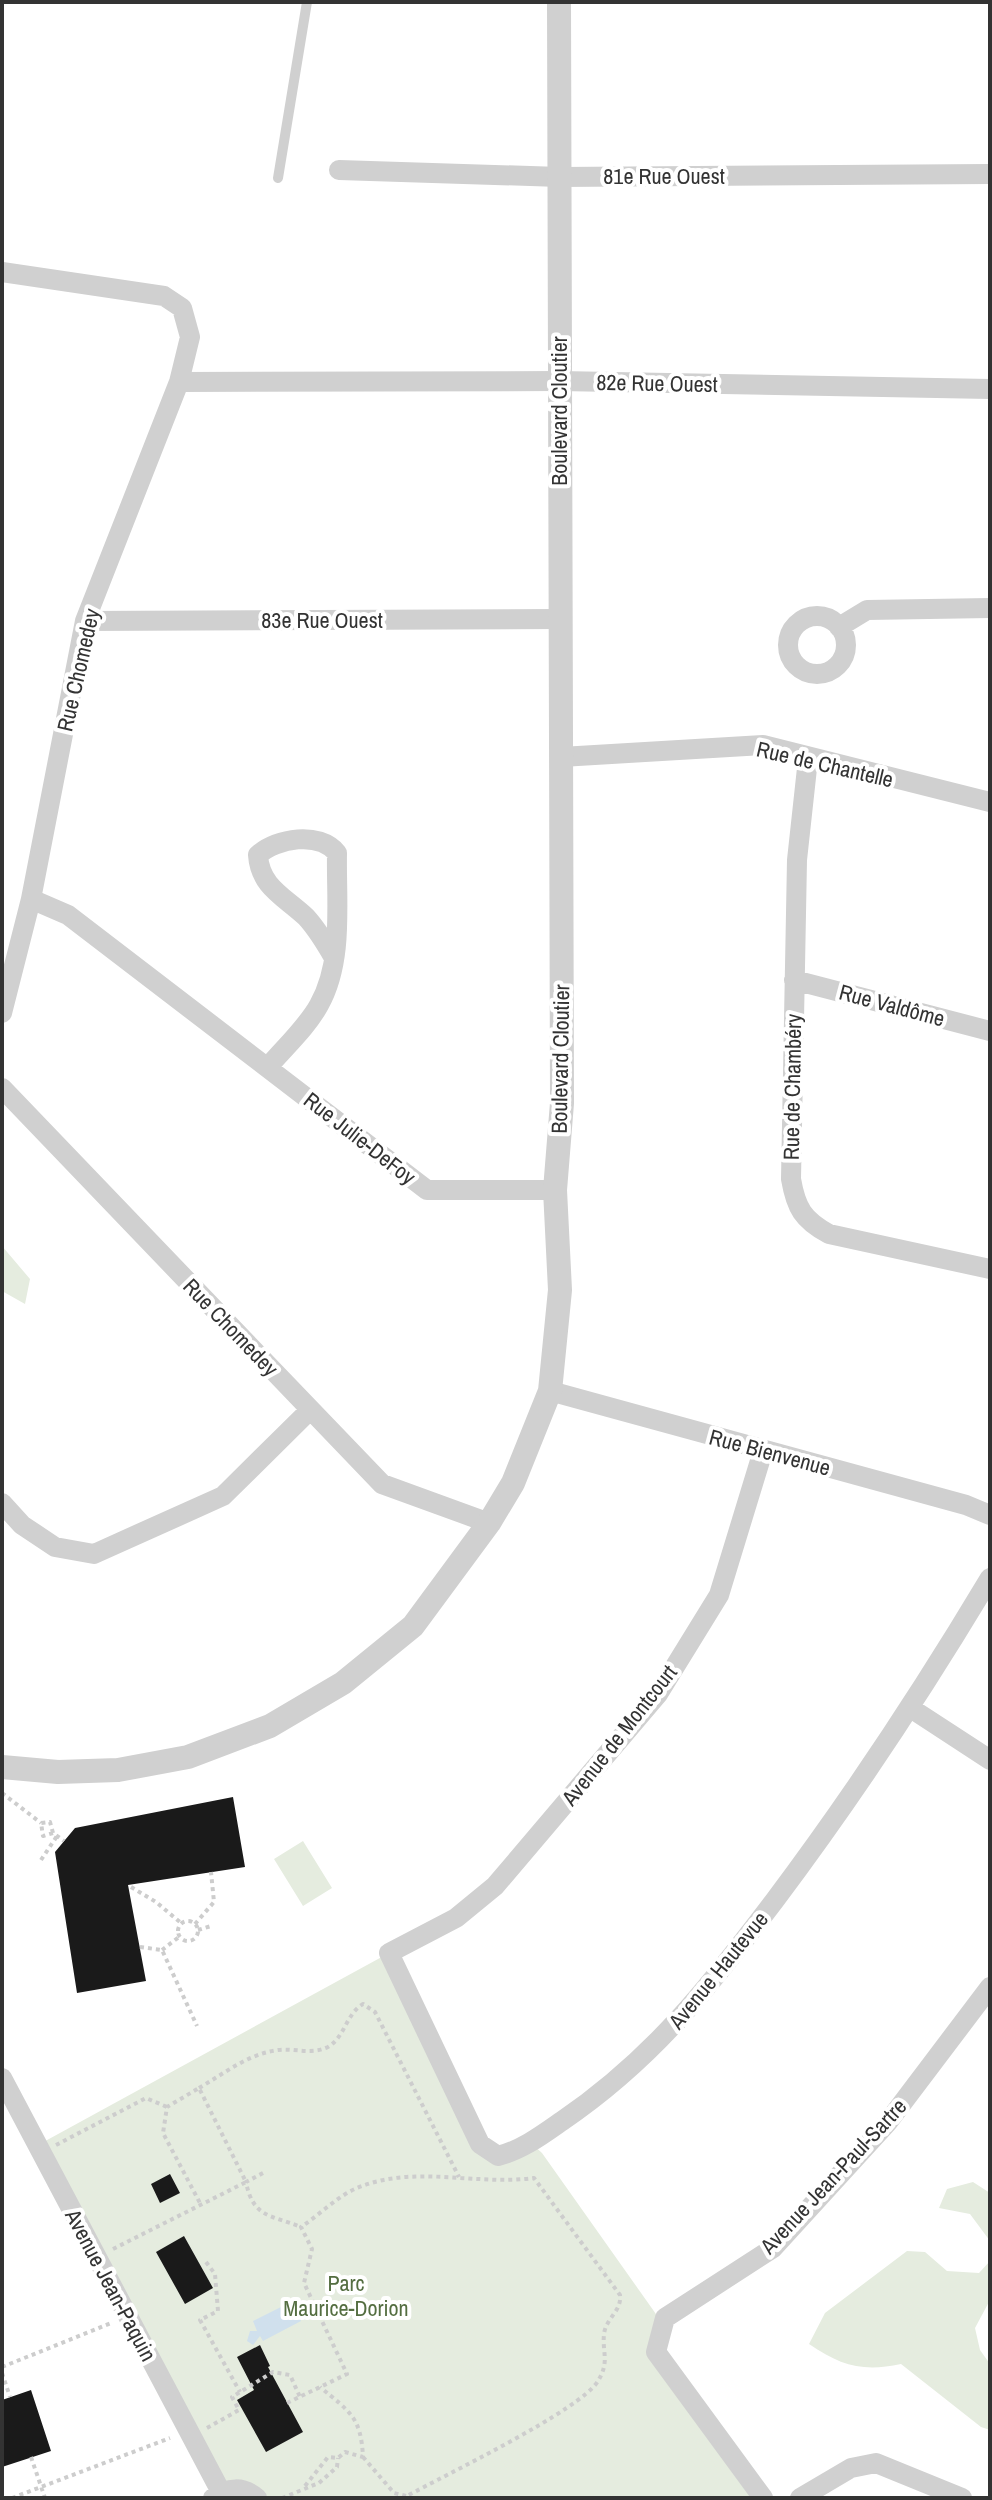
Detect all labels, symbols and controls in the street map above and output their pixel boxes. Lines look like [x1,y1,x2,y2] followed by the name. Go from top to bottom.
[603,161,725,191] street label: 81e Rue Ouest
[544,336,574,486] street label: Boulevard Cloutier
[596,367,718,399] street label: 82e Rue Ouest
[261,605,383,635] street label: 83e Rue Ouest
[49,606,107,734] street label: Rue Chomedey
[754,734,896,794] street label: Rue de Chantelle
[836,977,948,1033] street label: Rue Valdôme
[544,984,576,1134] street label: Boulevard Cloutier
[776,1014,808,1160] street label: Rue de Chambéry
[298,1085,422,1191] street label: Rue Julie-DeFoy
[177,1271,285,1383] street label: Rue Chomedey
[706,1421,834,1483] street label: Rue Bienvenue
[554,1658,684,1812] street label: Avenue de Montcourt
[661,1905,775,2036] street label: Avenue Hautevue
[752,2092,913,2261] street label: Avenue Jean-Paul-Sartre
[58,2203,164,2366] street label: Avenue Jean-Paquin
[283,2268,409,2323] park label: Parc Maurice-Dorion

